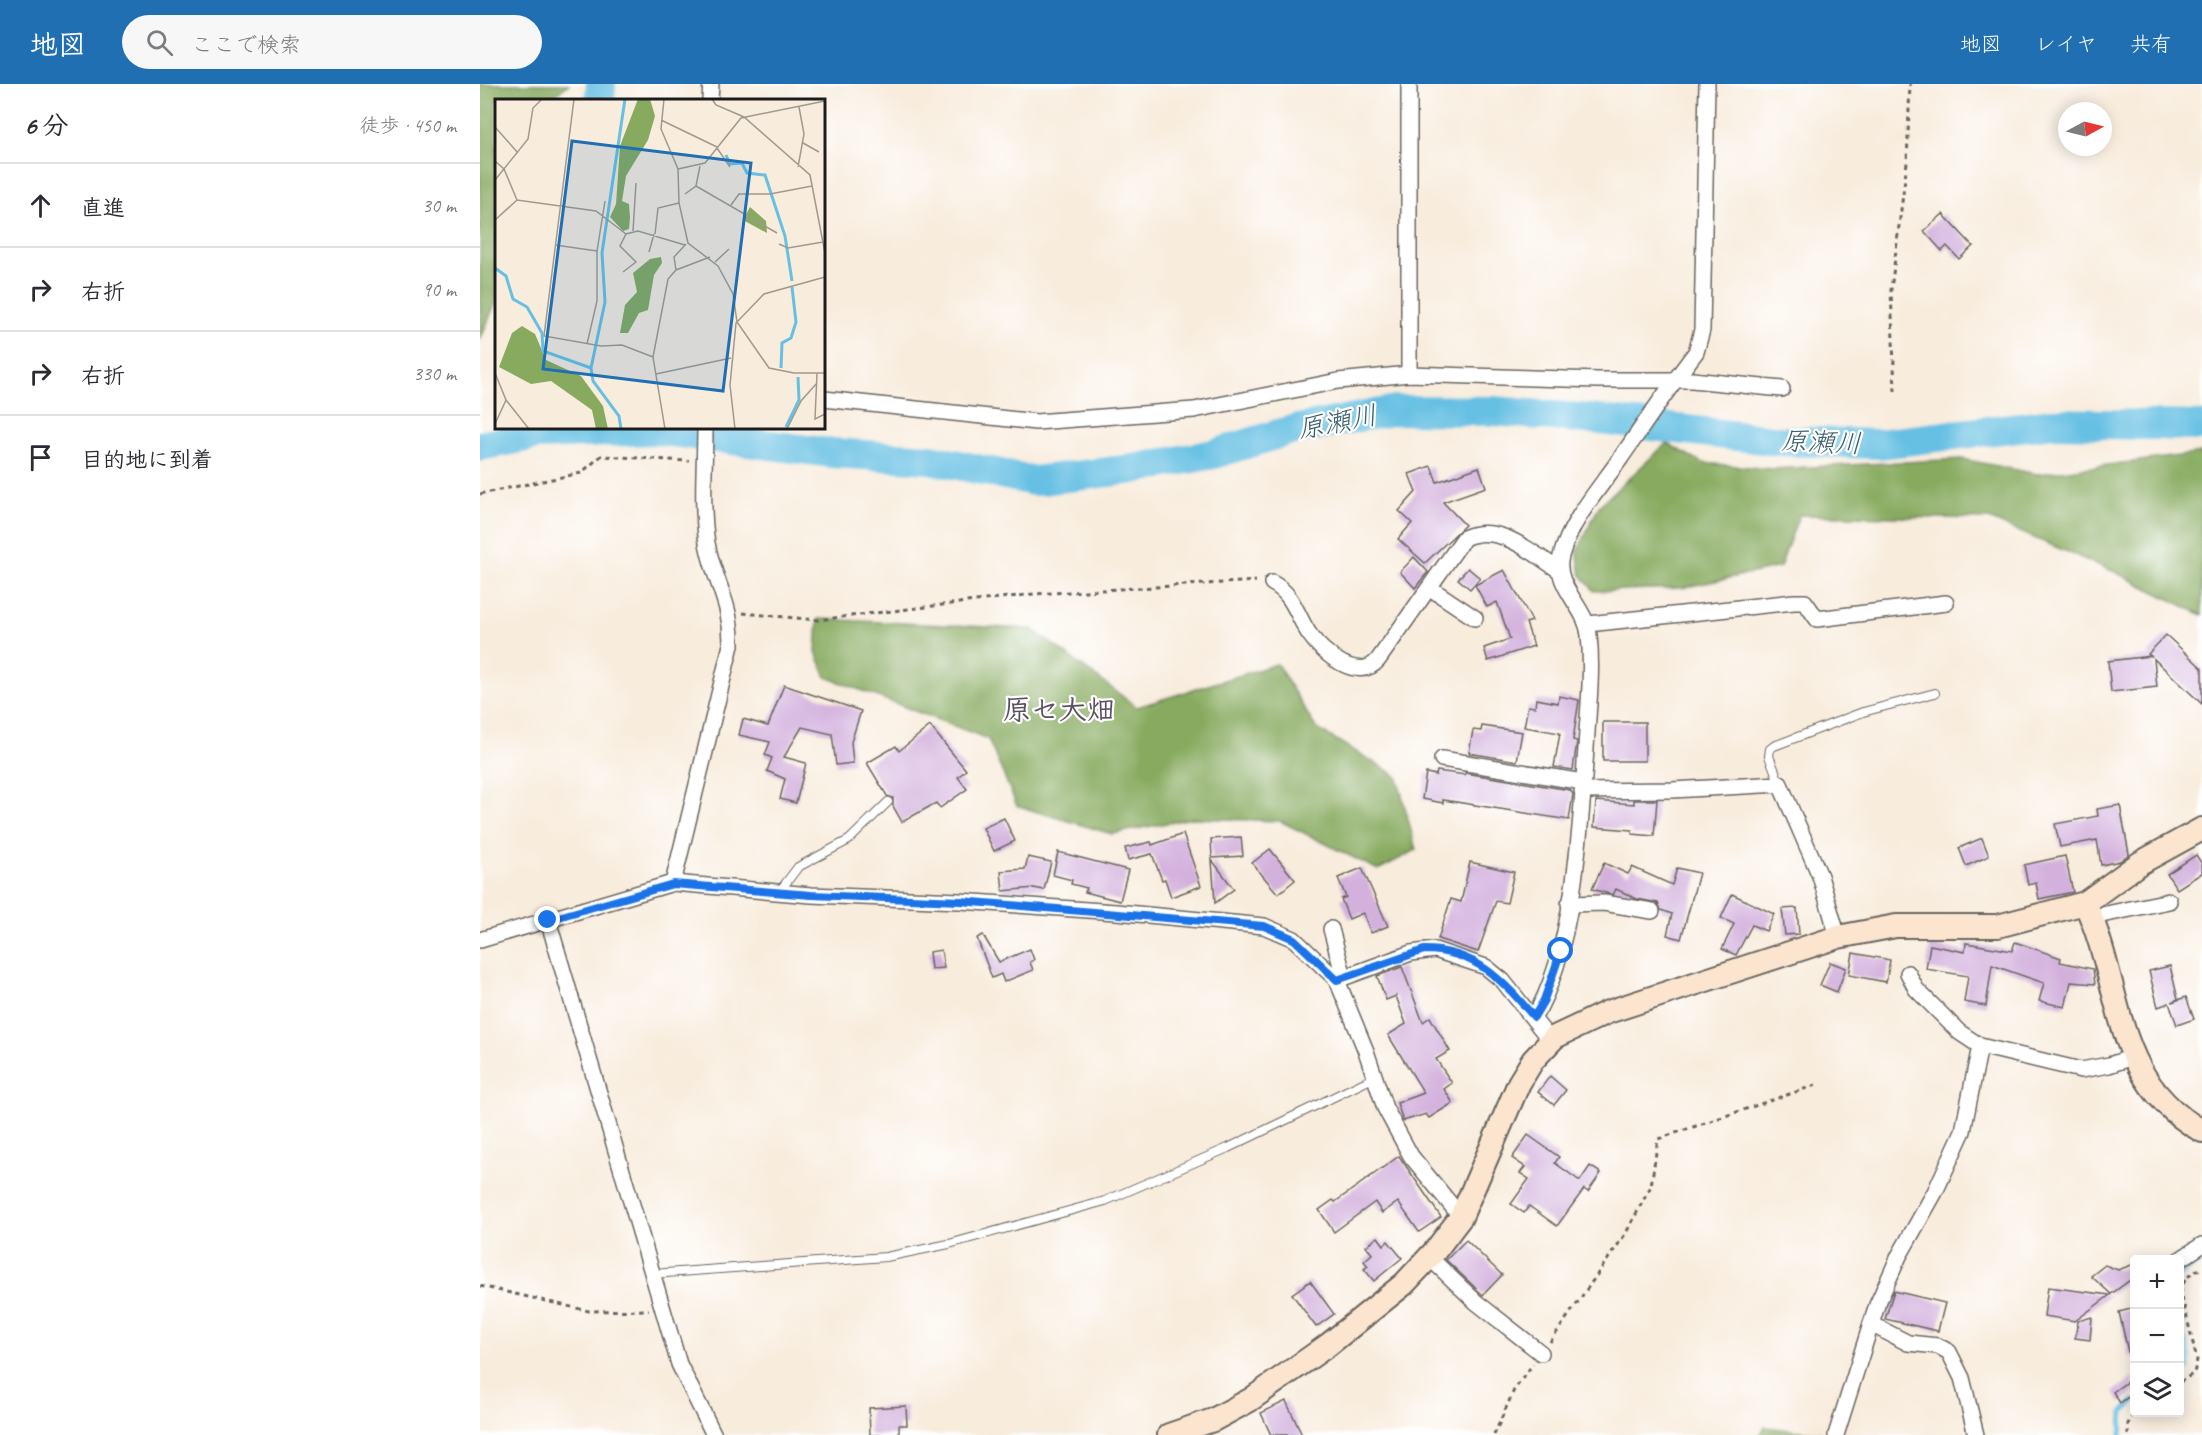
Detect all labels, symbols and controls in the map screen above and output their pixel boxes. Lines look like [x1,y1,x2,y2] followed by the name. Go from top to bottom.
[122,15,542,69] search box
[143,26,176,59] icon: search
[30,27,86,62] text: 地図
[191,31,301,59] text: ここで検索
[1960,31,2002,57] text: 地図
[2035,31,2097,57] text: レイヤ
[2130,31,2172,57] text: 共有
[495,99,825,429] inset map
[2058,102,2112,156] north arrow
[24,109,69,142] text: 6 分
[360,113,456,138] text: 徒歩 · 450 m
[24,189,57,222] icon: ahead
[422,193,456,218] text: 30 m
[81,194,125,222] text: 直進
[24,273,57,306] icon: right
[422,277,456,302] text: 90 m
[81,278,125,306] text: 右折
[24,357,57,390] icon: right
[413,361,456,386] text: 330 m
[81,362,125,390] text: 右折
[1294,398,1380,446] water label: 原瀬川
[1780,424,1862,460] water label: 原瀬川
[24,441,57,474] icon: arrive
[81,446,213,474] text: 目的地に到着
[1003,692,1115,727] district label: 原セ大畑
[534,906,560,932] route end
[1547,937,1573,963] route start
[2130,1255,2184,1417] map controls
[2130,1255,2184,1309] button: +
[2130,1309,2184,1363] button: −
[2130,1363,2184,1417] button: layers

